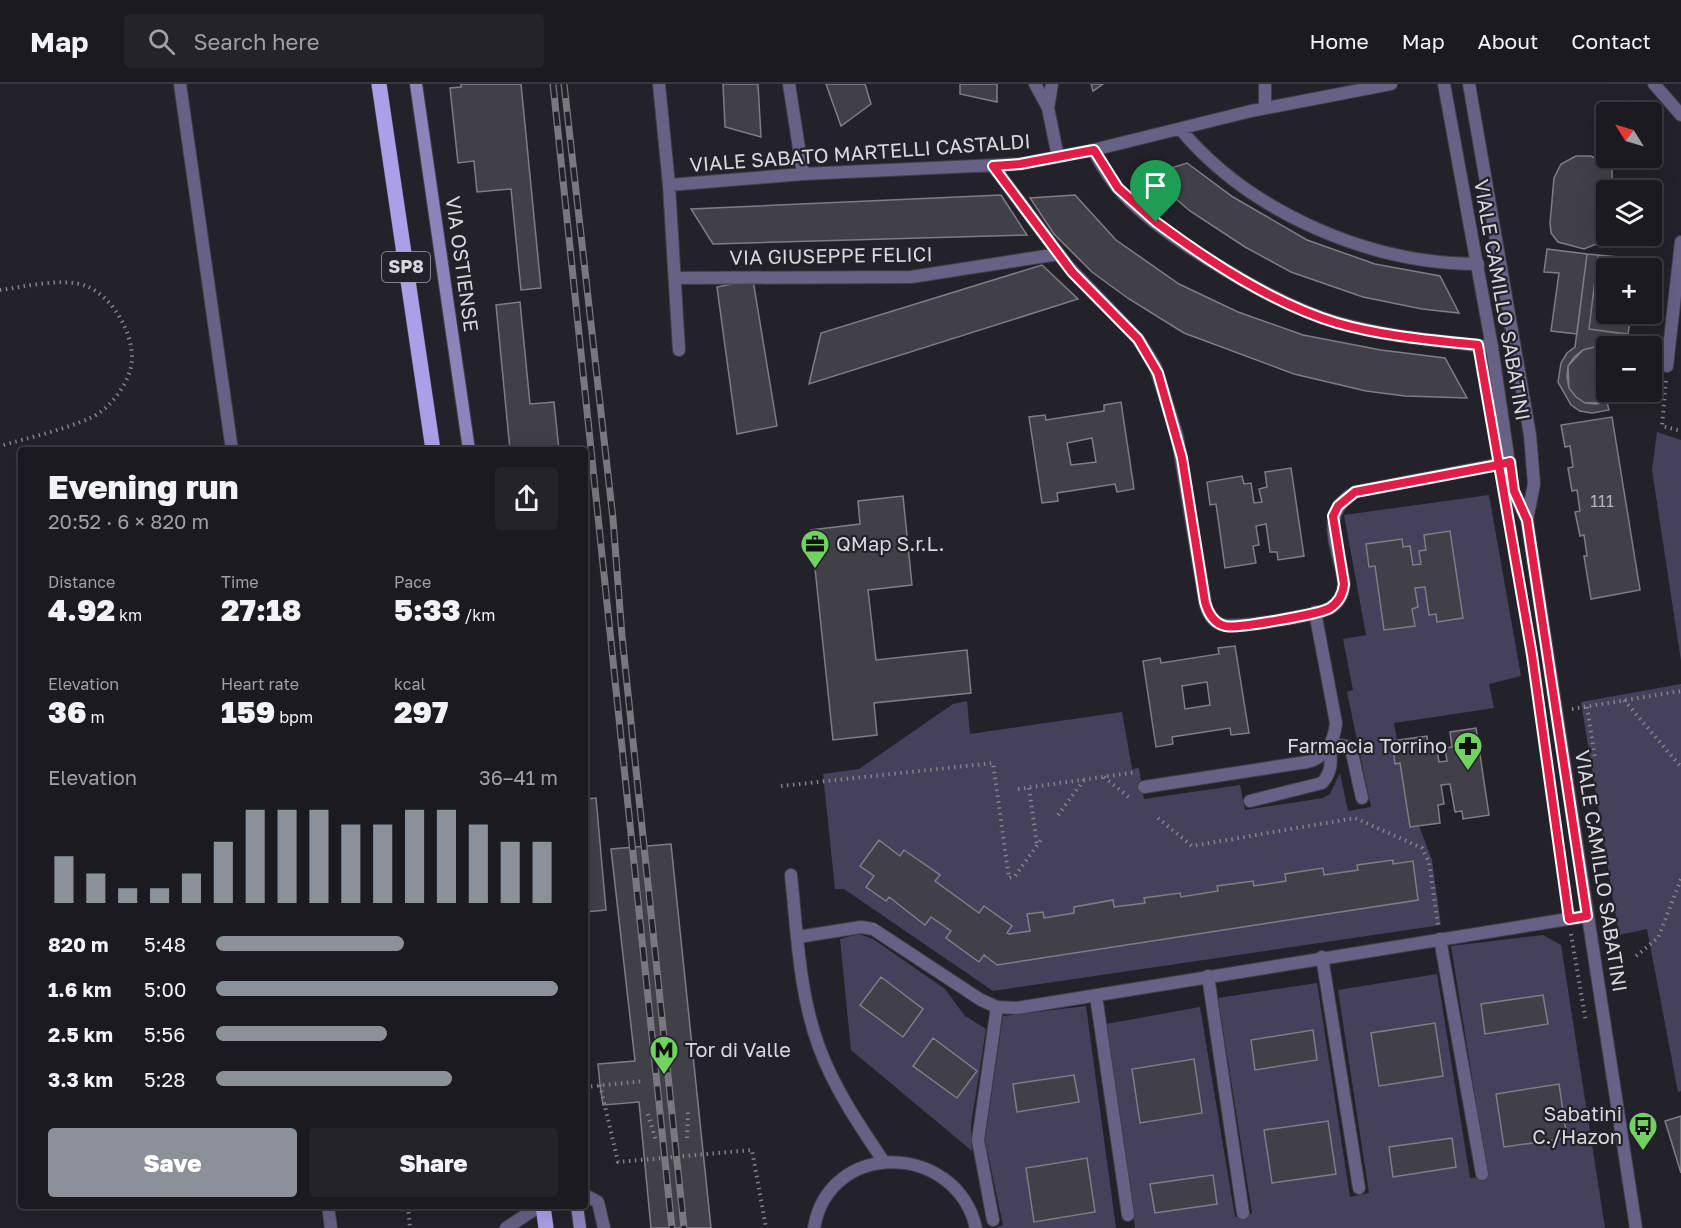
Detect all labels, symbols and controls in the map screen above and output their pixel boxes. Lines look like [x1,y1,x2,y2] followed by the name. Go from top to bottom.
[124,14,544,68] search box
[30,25,88,58] text: Map
[145,25,178,58] icon: search
[193,28,319,55] text: Search here
[1309,28,1369,54] text: Home
[1402,28,1445,54] text: Map
[1478,28,1538,54] text: About
[1571,28,1651,54] text: Contact
[1596,102,1662,168] north arrow
[1596,102,1662,402] map controls
[689,128,1031,176] street label: VIALE SABATO MARTELLI CASTALDI
[1130,160,1181,222] pin
[1139,169,1172,202] icon: arrive
[1470,177,1536,422] street label: VIALE CAMILLO SABATINI
[1596,180,1662,246] button: layers
[442,195,484,333] street label: VIA OSTIENSE
[729,241,933,269] street label: VIA GIUSEPPE FELICI
[382,252,430,282] road number: SP8
[1596,258,1662,324] button: +
[1596,336,1662,402] button: −
[48,467,239,506] text: Evening run
[495,467,558,530] button: share
[1590,491,1614,511] house number: 111
[48,509,209,533] text: 20:52 · 6 × 820 m
[799,528,831,570] office icon: QMap S.r.L.
[836,531,944,555] place label: QMap S.r.L.
[48,572,115,592] text: Distance
[221,572,259,592] text: Time
[394,572,431,592] text: Pace
[48,592,115,628] text: 4.92
[221,592,301,628] text: 27:18
[394,592,461,628] text: 5:33
[115,605,142,625] text: km
[461,605,496,625] text: /km
[48,674,119,694] text: Elevation
[221,674,299,694] text: Heart rate
[394,674,426,694] text: kcal
[48,694,86,730] text: 36
[221,694,275,730] text: 159
[394,694,449,730] text: 297
[86,707,105,727] text: m
[275,707,313,727] text: bpm
[1452,730,1484,772] pharmacy icon: Farmacia Torrino
[1287,733,1447,757] place label: Farmacia Torrino
[1571,748,1633,993] street label: VIALE CAMILLO SABATINI
[48,765,137,789] text: Elevation
[479,765,558,789] text: 36–41 m
[48,932,109,956] text: 820 m
[144,932,186,956] text: 5:48
[48,977,112,1001] text: 1.6 km
[144,977,186,1001] text: 5:00
[48,1022,113,1046] text: 2.5 km
[144,1022,185,1046] text: 5:56
[648,1034,680,1076] metro station icon: Tor di Valle
[685,1037,791,1061] place label: Tor di Valle
[48,1067,113,1091] text: 3.3 km
[144,1067,185,1091] text: 5:28
[1532,1101,1622,1148] place label: Sabatini C./Hazon
[1627,1110,1659,1152] bus stop icon: Sabatini C./Hazon
[48,1128,297,1197] button: Save
[309,1128,558,1197] button: Share

